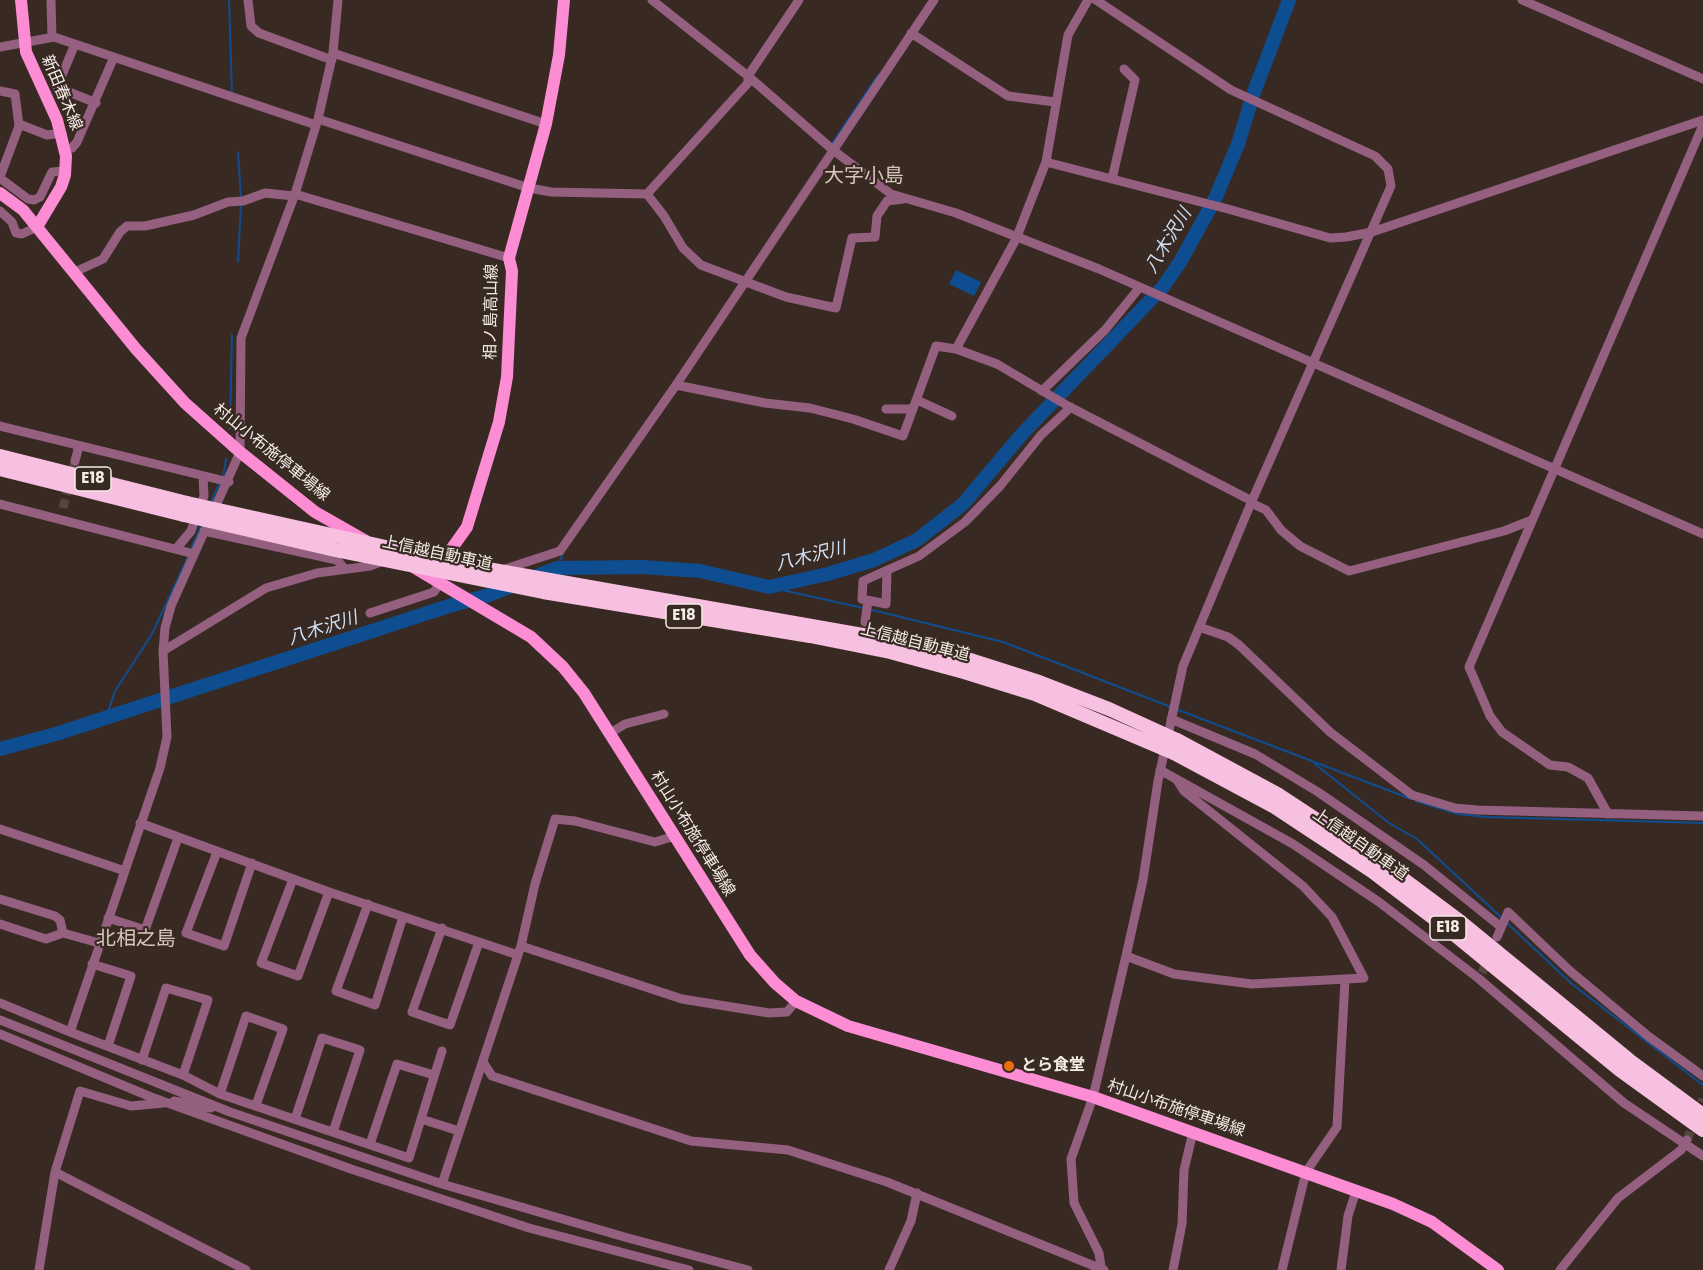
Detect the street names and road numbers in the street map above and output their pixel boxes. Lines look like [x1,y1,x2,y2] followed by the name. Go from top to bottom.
[37,52,85,134] street label: 新田春木線
[482,264,502,360] street label: 相ノ島高山線
[209,400,333,506] street label: 村山小布施停車場線
[75,467,111,491] road number: E18
[380,533,494,575] street label: 上信越自動車道
[666,604,702,628] road number: E18
[858,620,972,666] street label: 上信越自動車道
[646,768,738,900] street label: 村山小布施停車場線
[1309,805,1411,885] street label: 上信越自動車道
[1430,916,1466,940] road number: E18
[1105,1076,1247,1142] street label: 村山小布施停車場線

